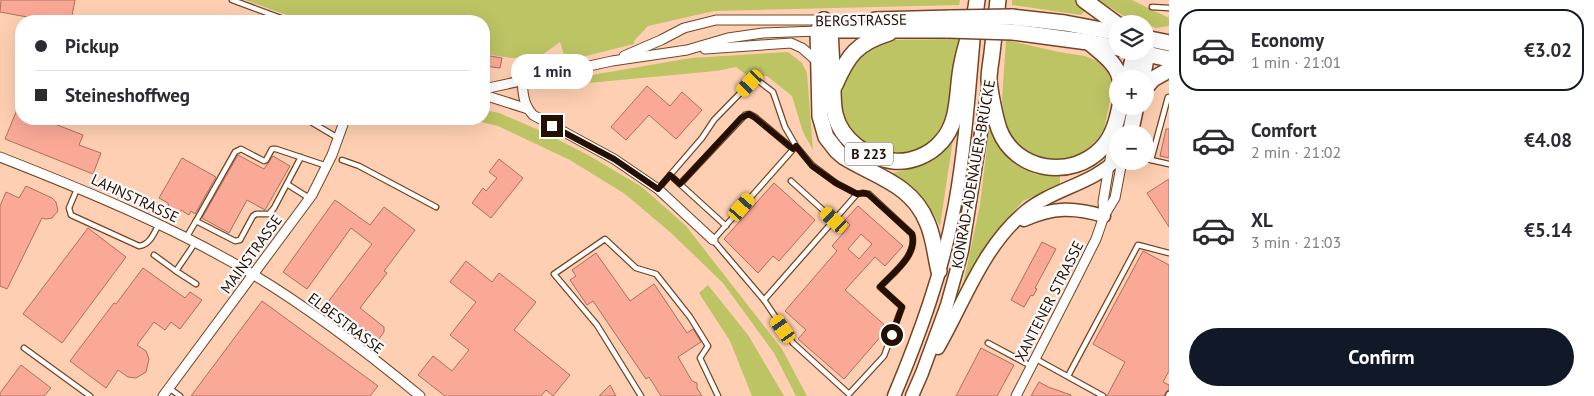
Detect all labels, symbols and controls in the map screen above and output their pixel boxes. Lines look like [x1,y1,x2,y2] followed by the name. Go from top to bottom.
[815,10,907,30] street label: BERGSTRASSE
[1109,15,1154,170] map controls
[1109,15,1154,60] button: layers
[1191,28,1236,73] icon: car
[1251,28,1324,52] text: Economy
[65,34,119,58] text: Pickup
[1524,38,1572,62] text: €3.02
[1251,52,1341,72] text: 1 min · 21:01
[511,54,593,88] callout: 1 min
[532,61,572,81] text: 1 min
[734,67,765,99] car
[1109,70,1154,115] button: +
[947,78,999,270] street label: KONRAD-ADENAUER-BRÜCKE
[65,83,190,107] text: Steineshoffweg
[541,115,563,137] route end
[1191,118,1236,163] icon: car
[1251,118,1317,142] text: Comfort
[1109,125,1154,170] button: −
[1524,128,1572,152] text: €4.08
[845,142,893,166] road number: B 223
[1251,142,1341,162] text: 2 min · 21:02
[88,169,182,227] street label: LAHNSTRASSE
[726,191,757,223] car
[817,204,850,236] car
[1191,208,1236,253] icon: car
[1251,208,1273,232] text: XL
[216,211,286,297] street label: MAINSTRASSE
[1524,218,1572,242] text: €5.14
[1251,232,1341,252] text: 3 min · 21:03
[1010,238,1088,364] street label: XANTENER STRASSE
[304,288,388,358] street label: ELBESTRASSE
[768,312,797,346] car
[881,324,903,346] route start
[1189,328,1574,386] button: Confirm

